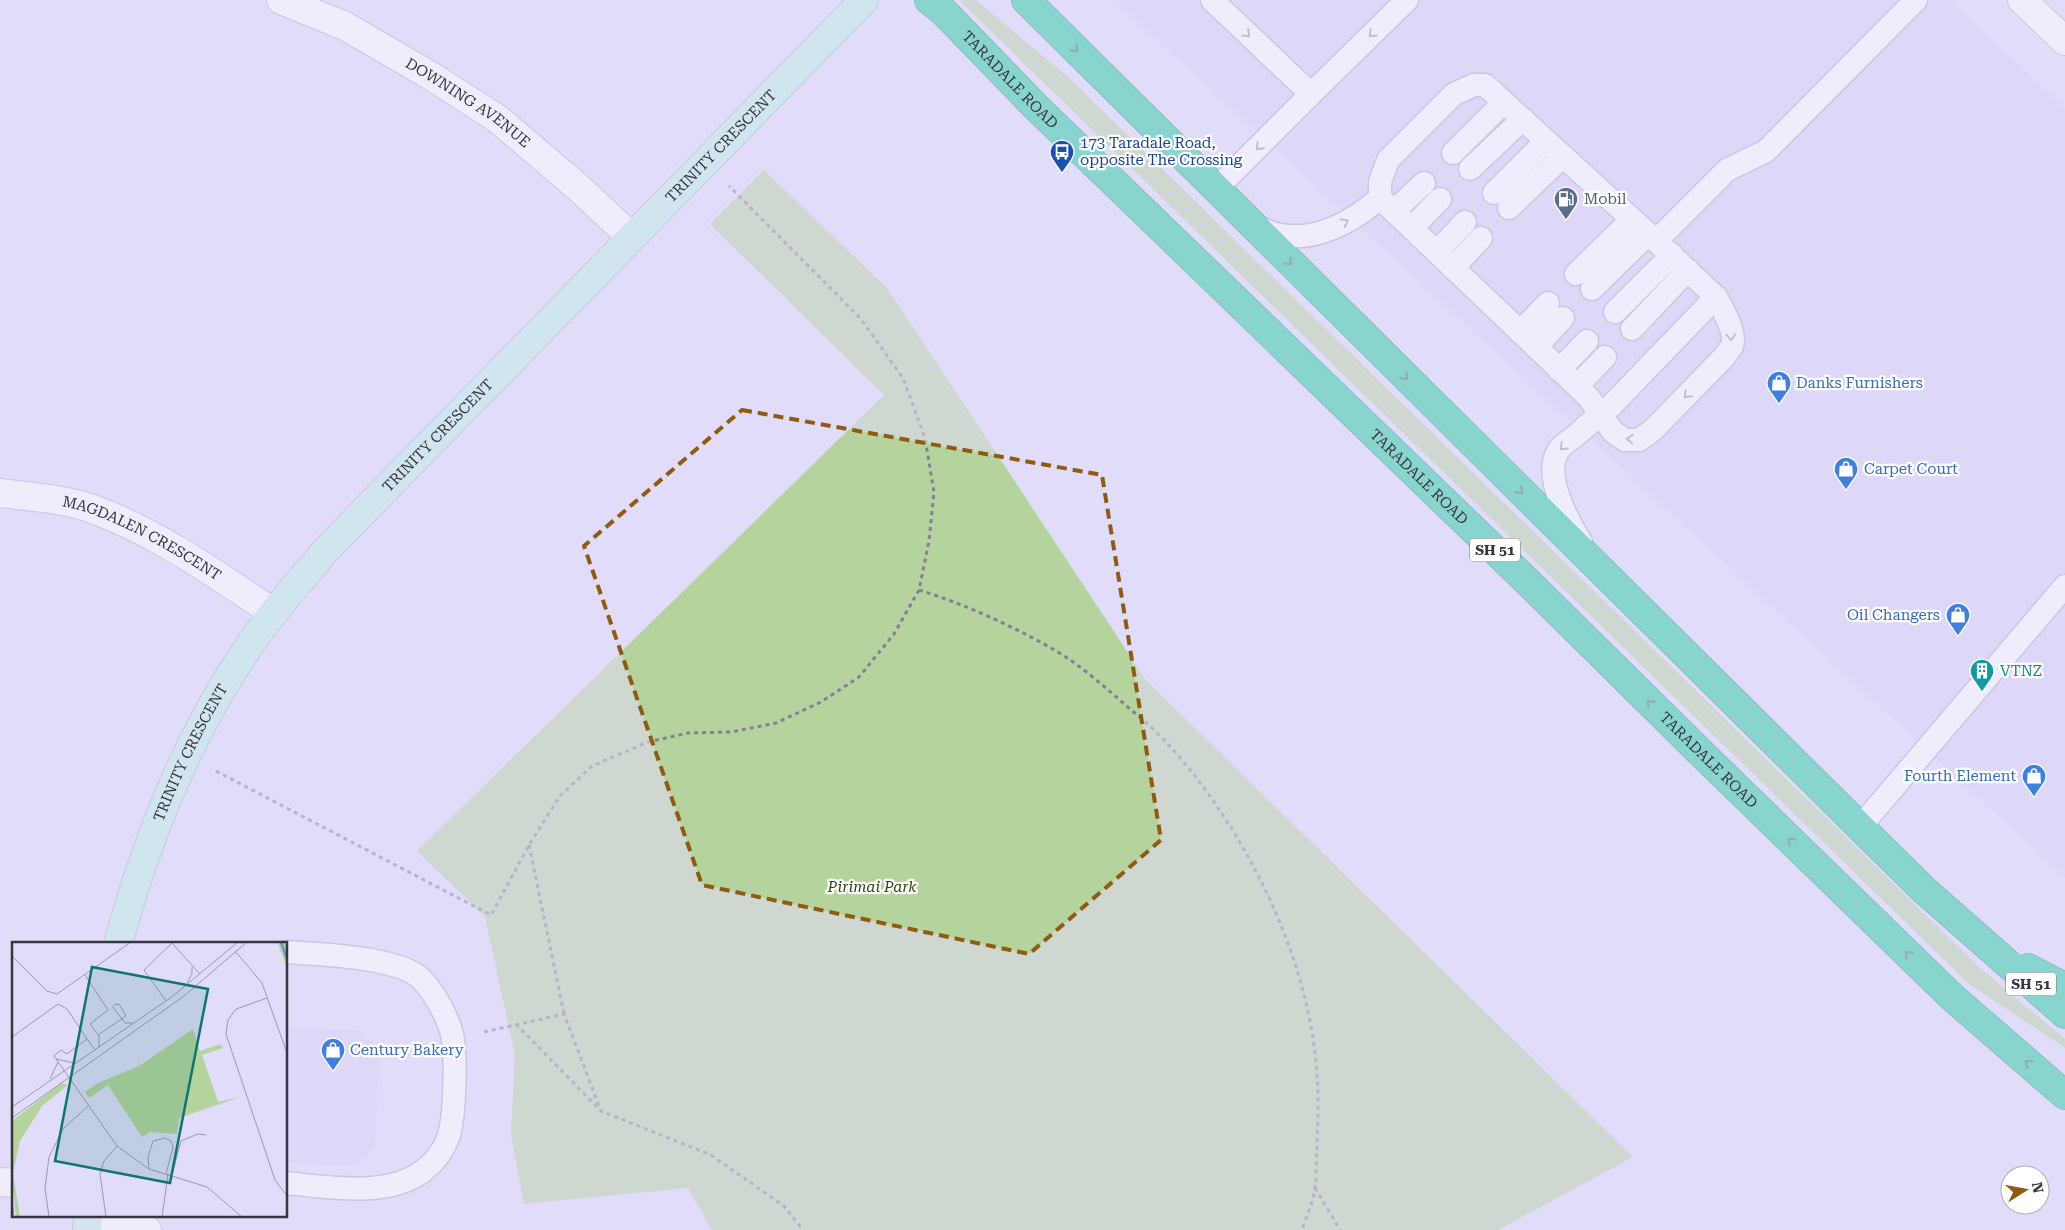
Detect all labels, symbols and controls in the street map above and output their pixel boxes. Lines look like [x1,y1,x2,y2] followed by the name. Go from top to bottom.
[958,27,1062,133] street label: TARADALE ROAD
[1242,28,1251,37] one-way arrow
[1369,28,1378,37] one-way arrow
[1069,43,1078,52] one-way arrow
[402,54,534,151] street label: DOWNING AVENUE
[662,86,780,206] street label: TRINITY CRESCENT
[1080,134,1243,169] place label: 173 Taradale Road, opposite The Crossing
[1049,139,1075,173] bus stop icon: 173 Taradale Road, opposite The Crossing
[1255,141,1264,150] one-way arrow
[1553,186,1579,220] fuel station icon: Mobil
[1584,190,1627,208] place label: Mobil
[1340,218,1349,228] one-way arrow
[1284,256,1293,265] one-way arrow
[1726,334,1737,342] one-way arrow
[1766,370,1792,404] shop icon: Danks Furnishers
[1399,371,1408,380] one-way arrow
[1796,374,1923,392] place label: Danks Furnishers
[379,376,497,496] street label: TRINITY CRESCENT
[1683,389,1692,398] one-way arrow
[1366,425,1472,529] street label: TARADALE ROAD
[1626,434,1634,445] one-way arrow
[1560,441,1569,450] one-way arrow
[1833,456,1859,490] shop icon: Carpet Court
[1864,460,1958,478] place label: Carpet Court
[1514,485,1523,494] one-way arrow
[61,492,225,584] street label: MAGDALEN CRESCENT
[1470,538,1520,562] road number: SH 51
[1945,602,1971,636] shop icon: Oil Changers
[1847,606,1940,624] place label: Oil Changers
[1969,658,1995,692] building icon: VTNZ
[2000,662,2042,680] place label: VTNZ
[150,681,231,824] street label: TRINITY CRESCENT
[1647,699,1656,708] one-way arrow
[1656,708,1761,812] street label: TARADALE ROAD
[2021,763,2047,797] shop icon: Fourth Element
[1904,767,2016,785] place label: Fourth Element
[1788,838,1797,847] one-way arrow
[827,878,917,896] park label: Pirimai Park
[12,942,288,1218] inset map
[1905,951,1914,960] one-way arrow
[2006,972,2056,996] road number: SH 51
[320,1037,346,1071] shop icon: Century Bakery
[350,1041,464,1059] place label: Century Bakery
[2025,1060,2034,1069] one-way arrow
[2000,1165,2050,1215] north arrow
[2029,1181,2047,1195] text: N

